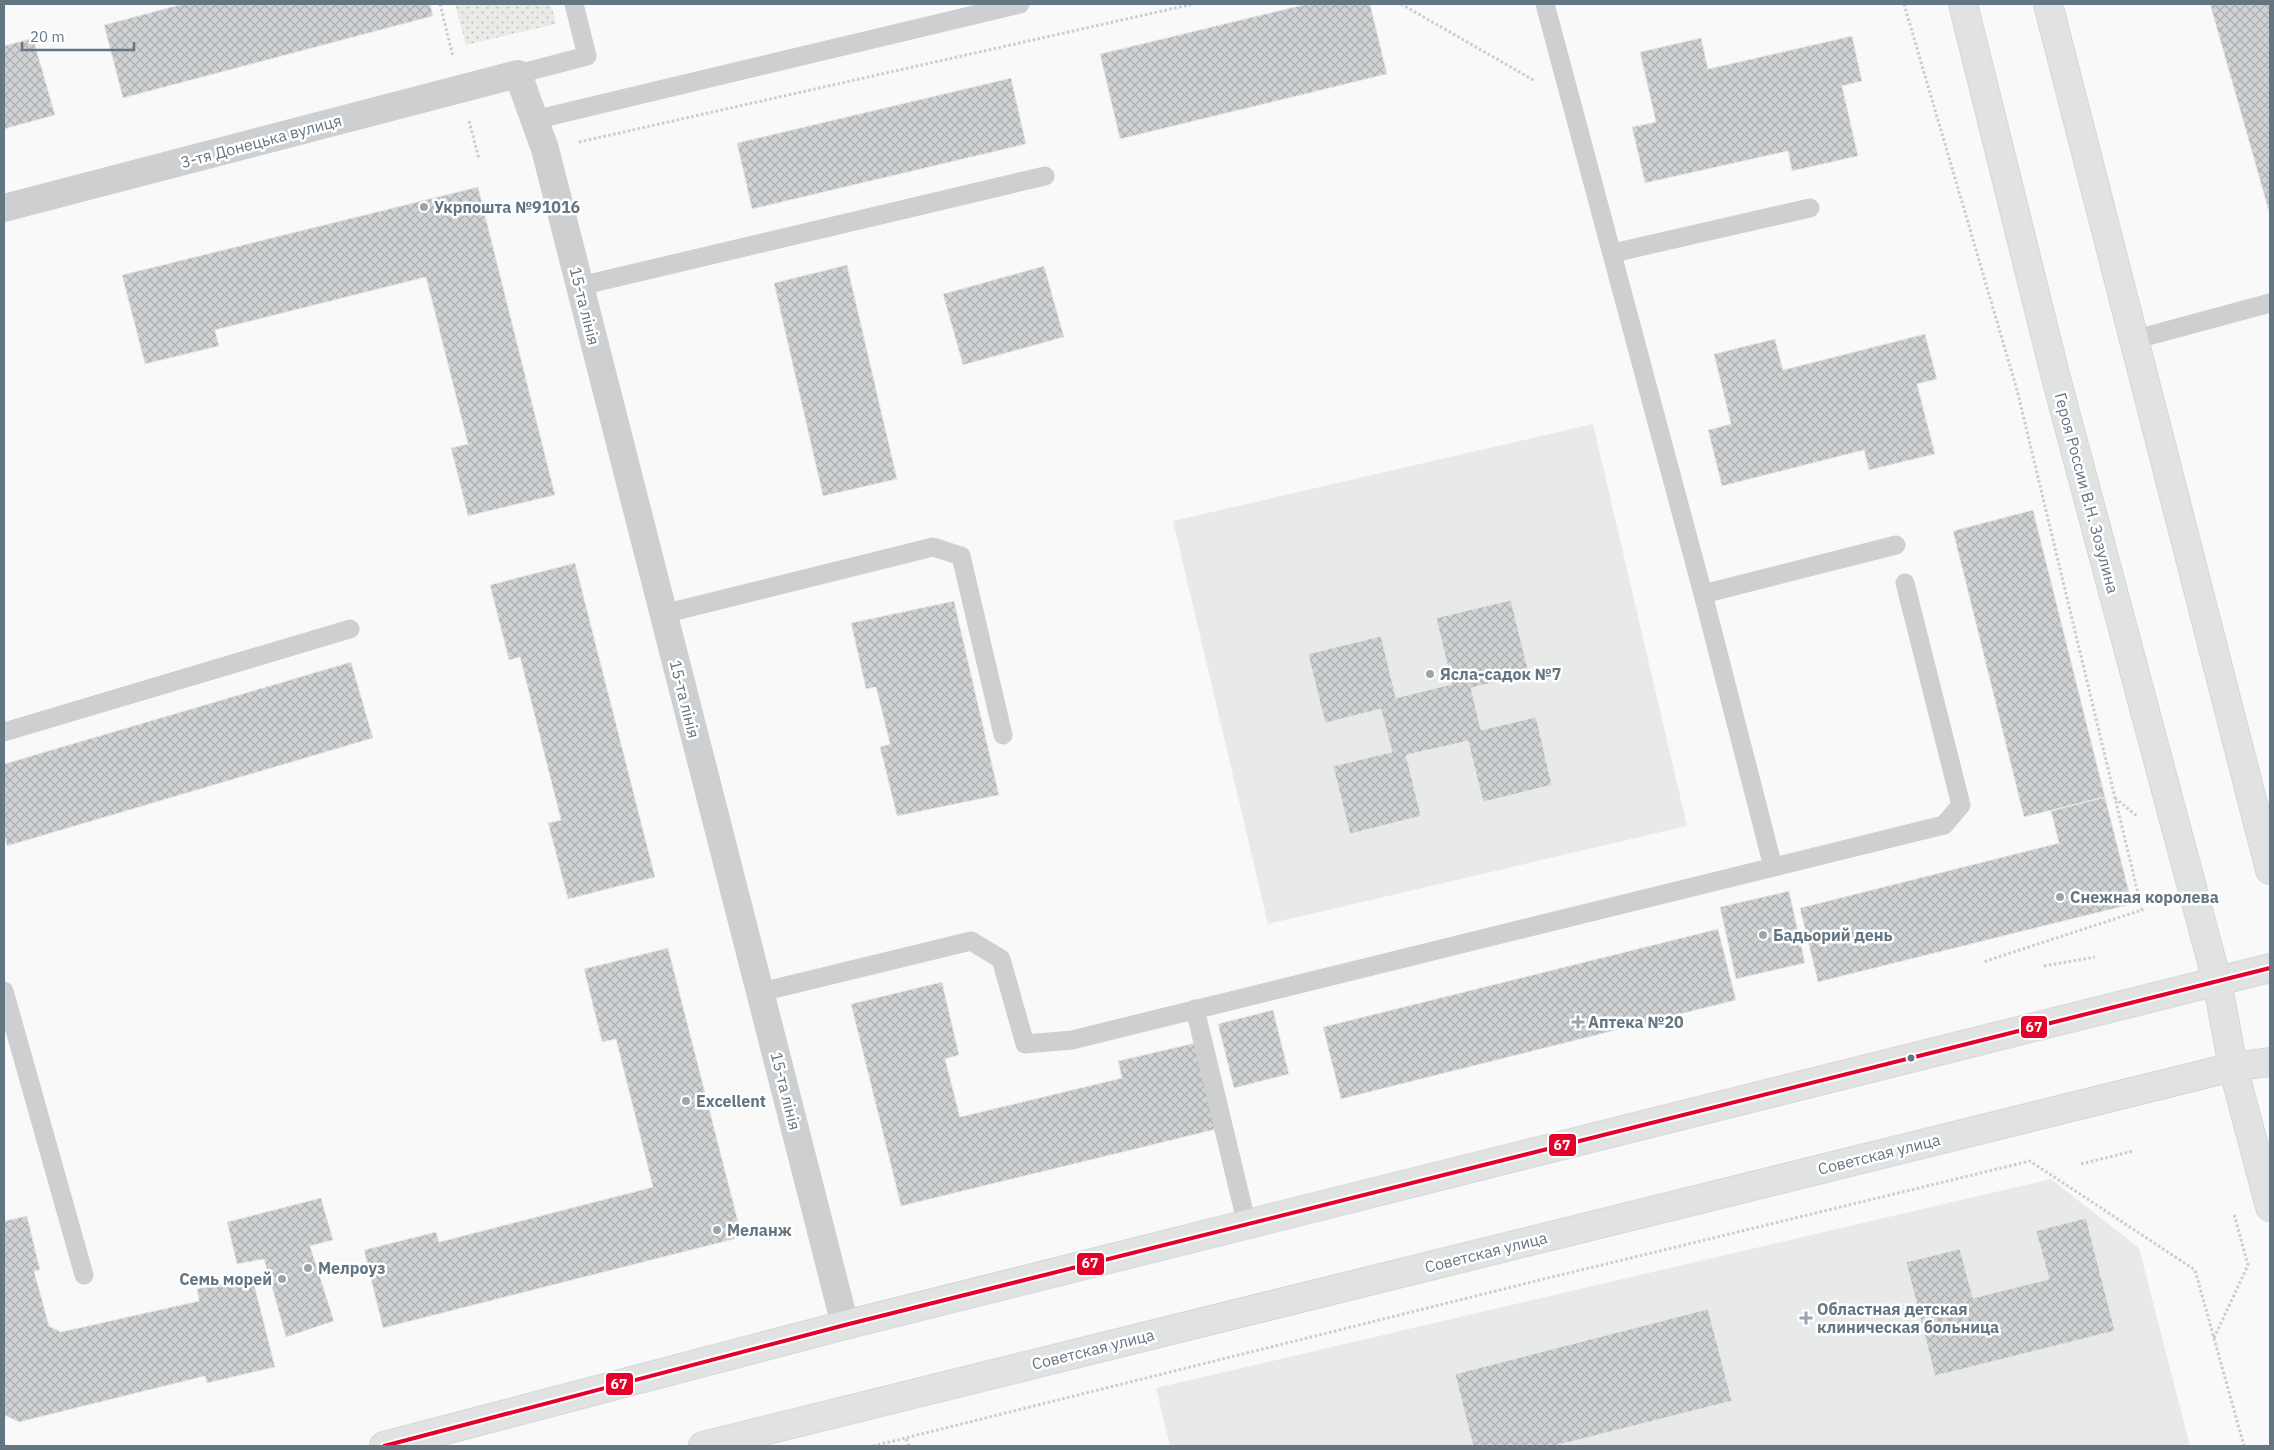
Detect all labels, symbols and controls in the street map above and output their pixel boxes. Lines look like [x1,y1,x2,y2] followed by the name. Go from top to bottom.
[22,20,135,52] scale bar
[30,27,65,46] text: 20 m
[178,110,344,172] street label: 3-тя Донецька вулиця
[434,197,581,217] place label: Укрпошта №91016
[418,201,430,213] marker: Укрпошта №91016
[566,265,604,347] street label: 15-та лінія
[2051,390,2124,596] street label: Героя России В.Н. Зозулина
[666,658,704,740] street label: 15-та лінія
[1440,664,1561,684] place label: Ясла-садок №7
[1424,668,1436,680] marker: Ясла-садок №7
[2070,887,2219,907] place label: Снежная королева
[2054,891,2066,903] marker: Снежная королева
[1773,925,1893,945] place label: Бадьорий день
[1757,929,1769,941] marker: Бадьорий день
[1588,1012,1684,1032] place label: Аптека №20
[2020,1015,2048,1039] line badge: 67
[1572,1016,1584,1028] marker: Аптека №20
[2026,1018,2042,1036] text: 67
[767,1050,805,1132] street label: 15-та лінія
[1906,1053,1916,1063] unlabelled marker
[696,1091,766,1111] place label: Excellent
[680,1095,692,1107] marker: Excellent
[1816,1129,1943,1179] street label: Советская улица
[1548,1133,1577,1157] line badge: 67
[1554,1136,1570,1154] text: 67
[727,1220,792,1240] place label: Меланж
[711,1224,723,1236] marker: Меланж
[1423,1227,1550,1277] street label: Советская улица
[1076,1252,1105,1276] line badge: 67
[1082,1254,1098,1272] text: 67
[318,1258,386,1278] place label: Мелроуз
[302,1262,314,1274] marker: Мелроуз
[179,1269,272,1289] place label: Семь морей
[276,1273,288,1285] marker: Семь морей
[1817,1299,1999,1337] place label: Областная детская клиническая больница
[1799,1311,1813,1325] marker: Областная детская клиническая больница
[1030,1324,1157,1374] street label: Советская улица
[605,1372,634,1396] line badge: 67
[611,1375,627,1393] text: 67

